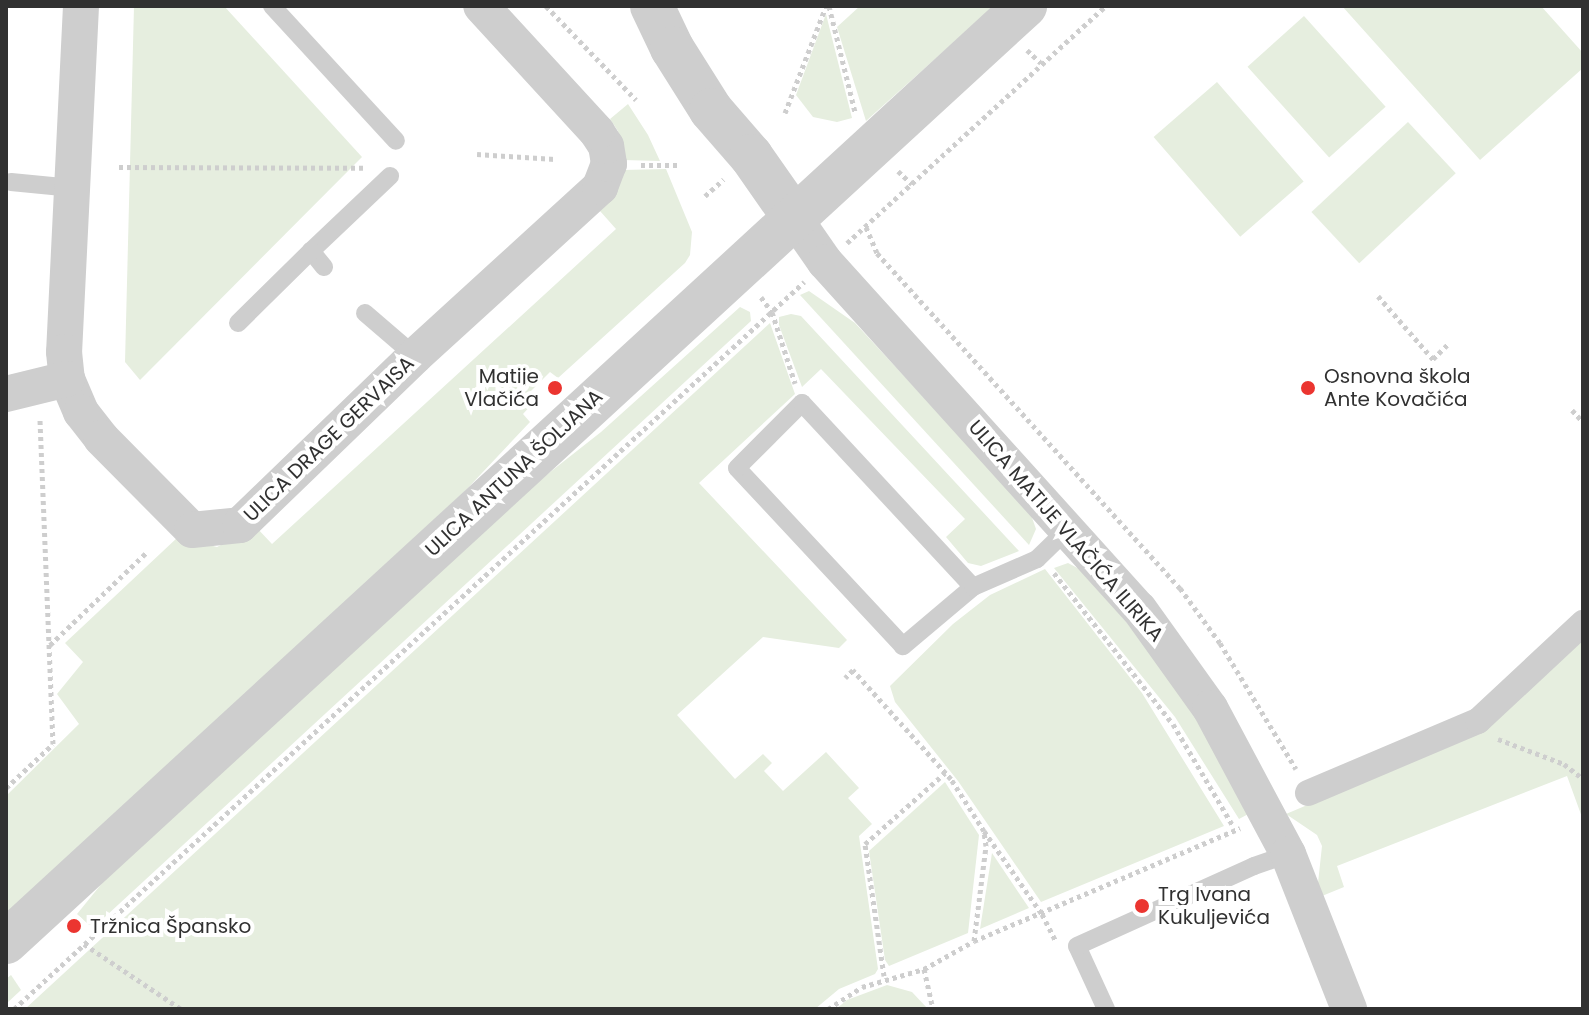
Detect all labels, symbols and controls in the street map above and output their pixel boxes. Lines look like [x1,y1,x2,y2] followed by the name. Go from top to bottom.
[239,351,419,527] street label: ULICA DRAGE GERVAISA
[464,364,539,411] place label: Matije Vlačića
[1324,364,1471,411] place label: Osnovna škola Ante Kovačića
[546,379,564,397] marker: Matije Vlačića
[1299,379,1317,397] marker: Osnovna škola Ante Kovačića
[420,385,608,561] street label: ULICA ANTUNA ŠOLJANA
[963,415,1169,647] street label: ULICA MATIJE VLAČIĆA ILIRIKA
[1158,882,1270,929] place label: Trg Ivana Kukuljevića
[1133,897,1151,915] marker: Trg Ivana Kukuljevića
[90,914,251,938] place label: Tržnica Špansko
[65,917,83,935] marker: Tržnica Špansko

